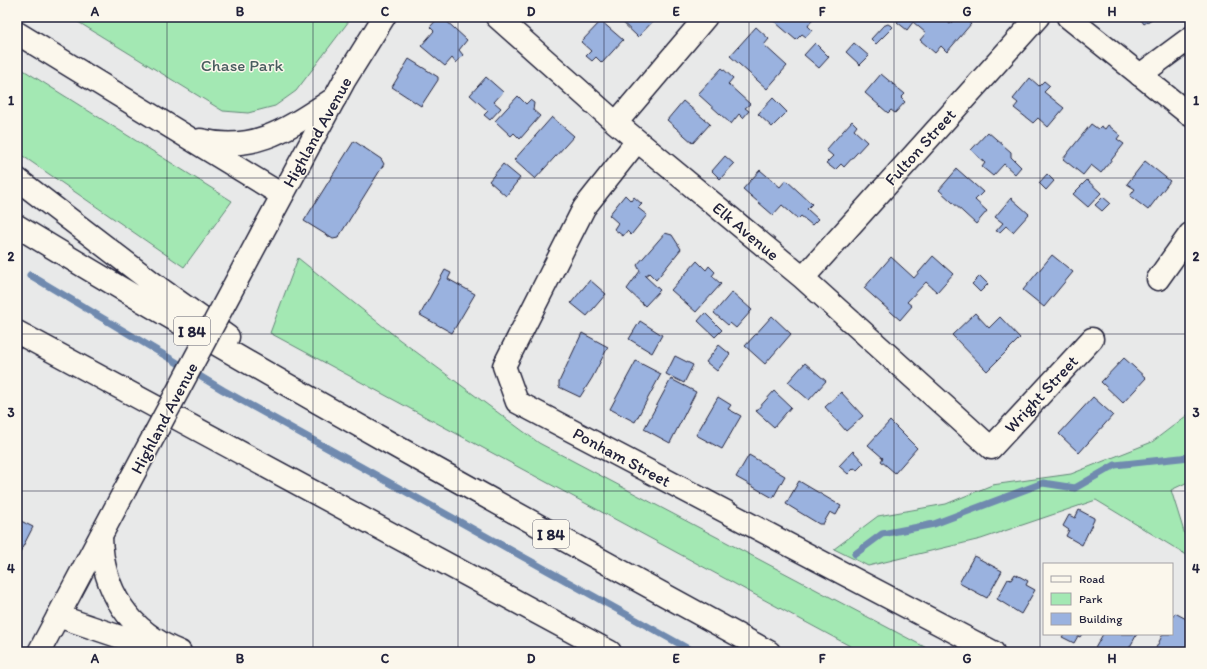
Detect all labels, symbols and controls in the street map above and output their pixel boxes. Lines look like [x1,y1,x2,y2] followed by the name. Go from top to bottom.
[90,4,100,19] text: A
[236,4,245,19] text: B
[381,4,390,19] text: C
[527,4,536,19] text: D
[672,4,680,19] text: E
[819,4,826,19] text: F
[963,4,972,19] text: G
[1108,4,1117,19] text: H
[201,55,283,75] park label: Chase Park
[278,73,356,191] street label: Highland Avenue
[8,93,14,108] text: 1
[1193,93,1199,108] text: 1
[880,105,960,189] street label: Fulton Street
[709,197,783,265] street label: Elk Avenue
[8,249,15,264] text: 2
[1193,249,1200,264] text: 2
[174,317,210,345] road number: I 84
[1000,351,1082,437] street label: Wright Street
[126,359,202,477] street label: Highland Avenue
[7,405,15,420] text: 3
[1192,405,1200,420] text: 3
[570,423,674,491] street label: Ponham Street
[533,520,569,548] road number: I 84
[7,561,15,576] text: 4
[1192,561,1200,576] text: 4
[1043,563,1173,635] legend
[1079,572,1105,586] text: Road
[1079,592,1103,606] text: Park
[1079,612,1123,626] text: Building
[90,651,100,666] text: A
[236,651,245,666] text: B
[381,651,390,666] text: C
[527,651,536,666] text: D
[672,651,680,666] text: E
[819,651,826,666] text: F
[963,651,972,666] text: G
[1108,651,1117,666] text: H

